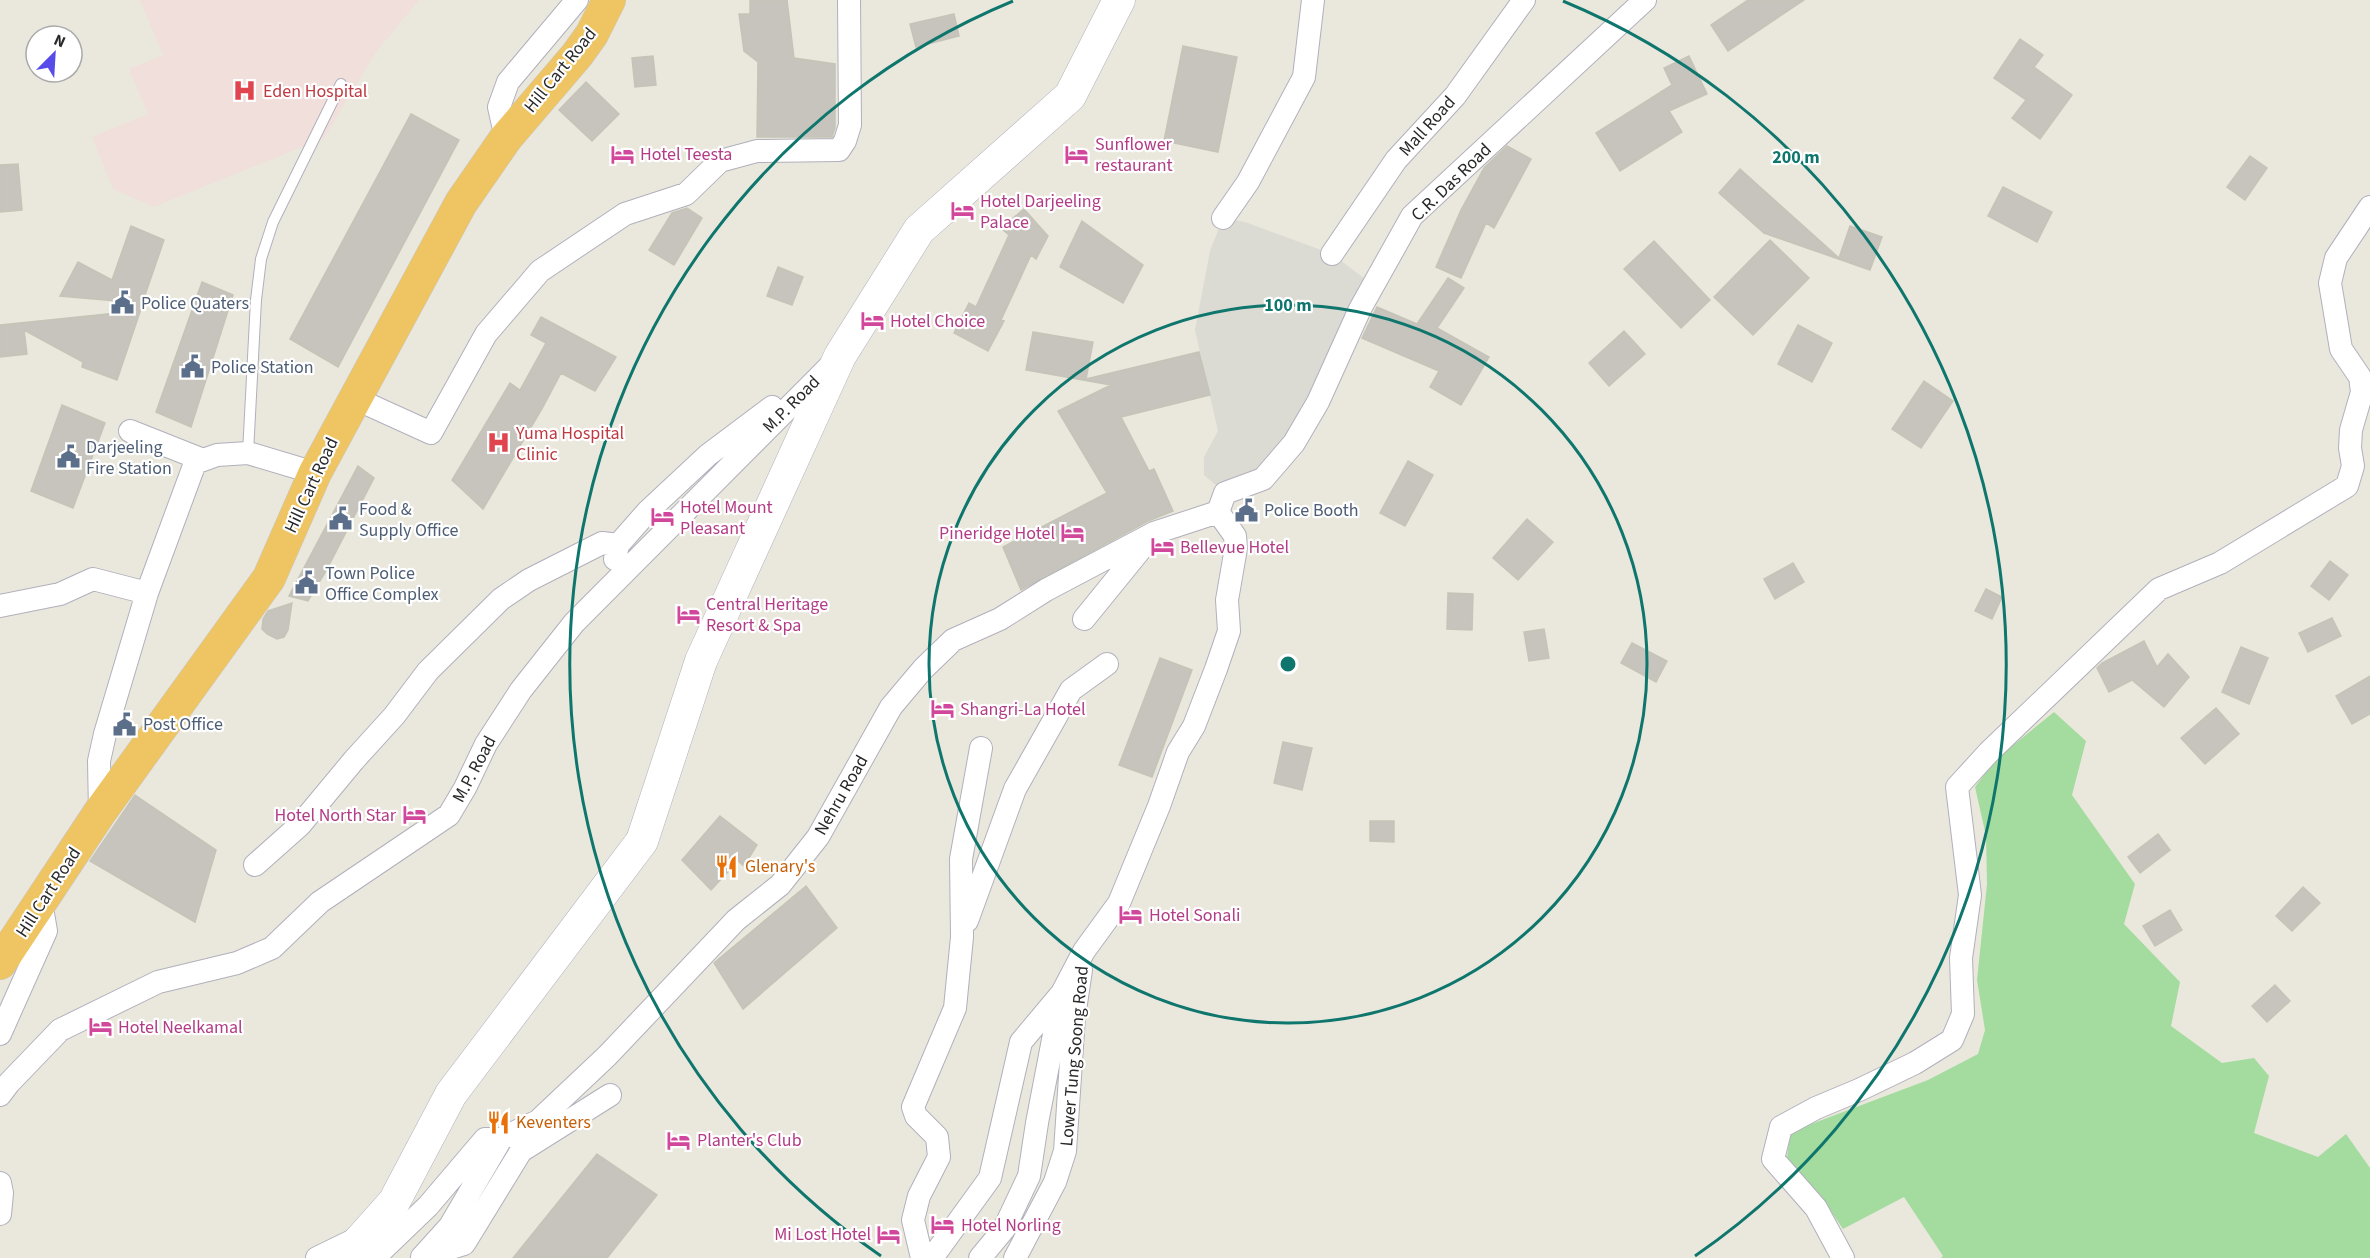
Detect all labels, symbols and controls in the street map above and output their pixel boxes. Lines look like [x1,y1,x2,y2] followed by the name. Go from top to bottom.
[518,22,602,118] street label: Hill Cart Road
[24,24,84,84] north arrow
[50,29,69,53] text: N
[232,78,258,104] hospital icon: Eden Hospital
[263,79,367,104] place label: Eden Hospital
[1393,91,1461,162] street label: Mall Road
[1095,132,1173,178] place label: Sunflower restaurant
[1406,138,1497,227] street label: C.R. Das Road
[609,141,635,167] hotel icon: Hotel Teesta
[1064,141,1090,167] hotel icon: Sunflower restaurant
[640,142,732,167] place label: Hotel Teesta
[1772,145,1820,170] text: 200 m
[980,189,1101,235] place label: Hotel Darjeeling Palace
[949,198,975,224] hotel icon: Hotel Darjeeling Palace
[110,290,136,316] public building icon: Police Quaters
[141,291,249,316] place label: Police Quaters
[1264,293,1312,318] text: 100 m
[859,308,885,334] hotel icon: Hotel Choice
[890,309,985,334] place label: Hotel Choice
[180,354,206,380] public building icon: Police Station
[211,355,314,380] place label: Police Station
[757,370,826,439] street label: M.P. Road
[515,421,624,467] place label: Yuma Hospital Clinic
[485,430,511,456] hospital icon: Yuma Hospital Clinic
[278,433,345,537] street label: Hill Cart Road
[86,435,172,481] place label: Darjeeling Fire Station
[55,444,81,470] public building icon: Darjeeling Fire Station
[680,495,773,541] place label: Hotel Mount Pleasant
[359,497,459,543] place label: Food & Supply Office
[1233,497,1259,523] public building icon: Police Booth
[1264,498,1359,523] place label: Police Booth
[649,504,675,530] hotel icon: Hotel Mount Pleasant
[328,506,354,532] public building icon: Food & Supply Office
[1060,520,1086,546] hotel icon: Pineridge Hotel
[939,521,1055,546] place label: Pineridge Hotel
[1149,534,1175,560] hotel icon: Bellevue Hotel
[1180,535,1289,560] place label: Bellevue Hotel
[325,561,438,607] place label: Town Police Office Complex
[294,570,320,596] public building icon: Town Police Office Complex
[706,592,828,638] place label: Central Heritage Resort & Spa
[675,601,701,627] hotel icon: Central Heritage Resort & Spa
[1278,654,1298,674] centre of rings
[929,696,955,722] hotel icon: Shangri-La Hotel
[960,697,1086,722] place label: Shangri-La Hotel
[112,711,138,737] public building icon: Post Office
[143,712,223,737] place label: Post Office
[446,731,502,807] street label: M.P. Road
[808,751,874,840] street label: Nehru Road
[401,802,427,828] hotel icon: Hotel North Star
[275,803,397,828] place label: Hotel North Star
[10,842,87,942] street label: Hill Cart Road
[714,853,740,879] restaurant icon: Glenary's
[745,854,815,879] place label: Glenary's
[1118,902,1144,928] hotel icon: Hotel Sonali
[1149,903,1240,928] place label: Hotel Sonali
[1054,965,1095,1147] street label: Lower Tung Soong Road
[87,1014,113,1040] hotel icon: Hotel Neelkamal
[118,1015,243,1040] place label: Hotel Neelkamal
[485,1109,511,1135] restaurant icon: Keventers
[516,1110,591,1135] place label: Keventers
[666,1127,692,1153] hotel icon: Planter's Club
[697,1128,802,1153] place label: Planter's Club
[930,1212,956,1238] hotel icon: Hotel Norling
[961,1213,1061,1238] place label: Hotel Norling
[876,1221,902,1247] hotel icon: Mi Lost Hotel
[774,1222,871,1247] place label: Mi Lost Hotel

